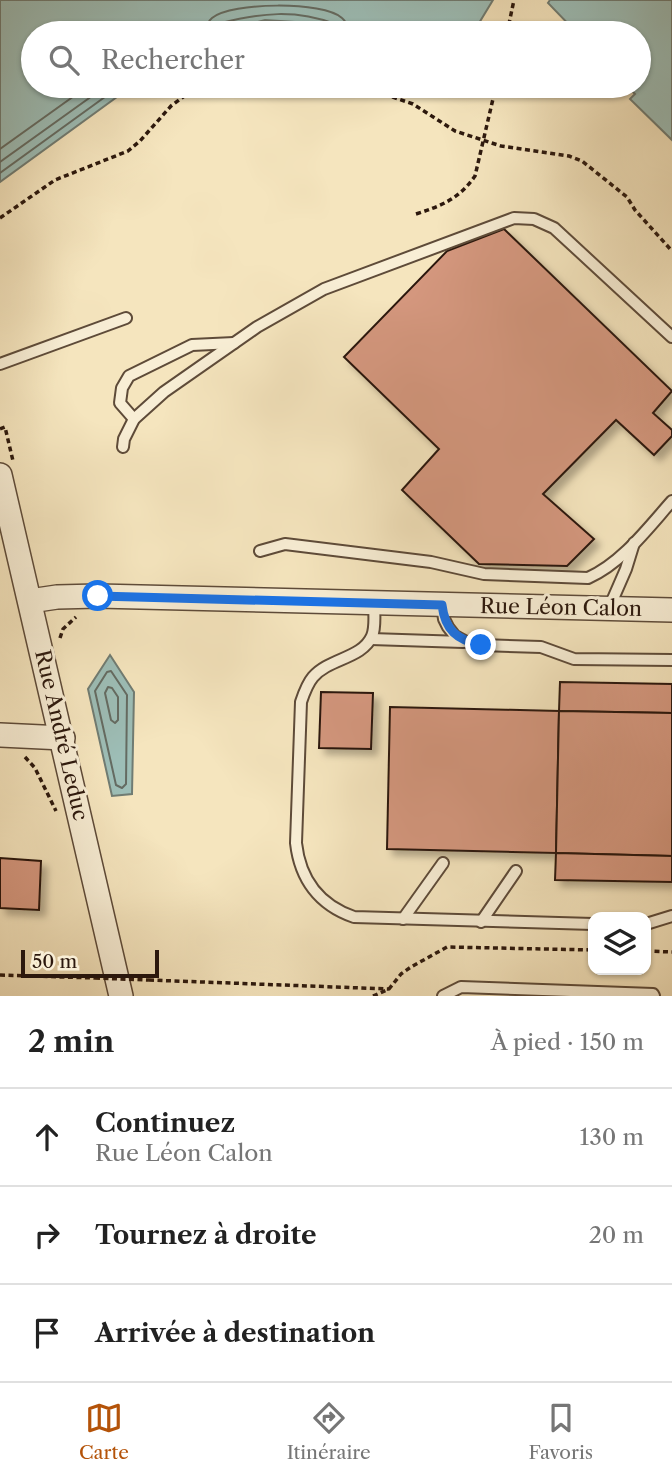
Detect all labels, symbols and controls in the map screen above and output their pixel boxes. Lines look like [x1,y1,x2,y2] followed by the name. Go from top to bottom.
[21,21,651,98] search box
[45,41,83,79] icon: search
[101,44,245,76] text: Rechercher
[82,580,113,611] route start
[480,593,642,621] street label: Rue Léon Calon
[465,629,496,660] route end
[30,647,94,823] street label: Rue André Leduc
[588,912,651,975] map controls
[588,912,651,975] button: layers
[21,947,159,979] scale bar
[32,950,77,973] text: 50 m
[28,1023,114,1060] text: 2 min
[491,1028,644,1056] text: À pied · 150 m
[95,1107,235,1139] text: Continuez
[28,1118,66,1156] icon: ahead
[580,1123,644,1151] text: 130 m
[95,1139,273,1167] text: Rue Léon Calon
[28,1216,66,1254] icon: right
[95,1219,317,1251] text: Tournez à droite
[589,1221,644,1249] text: 20 m
[28,1314,66,1352] icon: arrive
[95,1317,375,1349] text: Arrivée à destination
[79,1399,129,1464] tab: Carte
[287,1399,371,1464] tab: Itinéraire
[528,1399,593,1464] tab: Favoris

